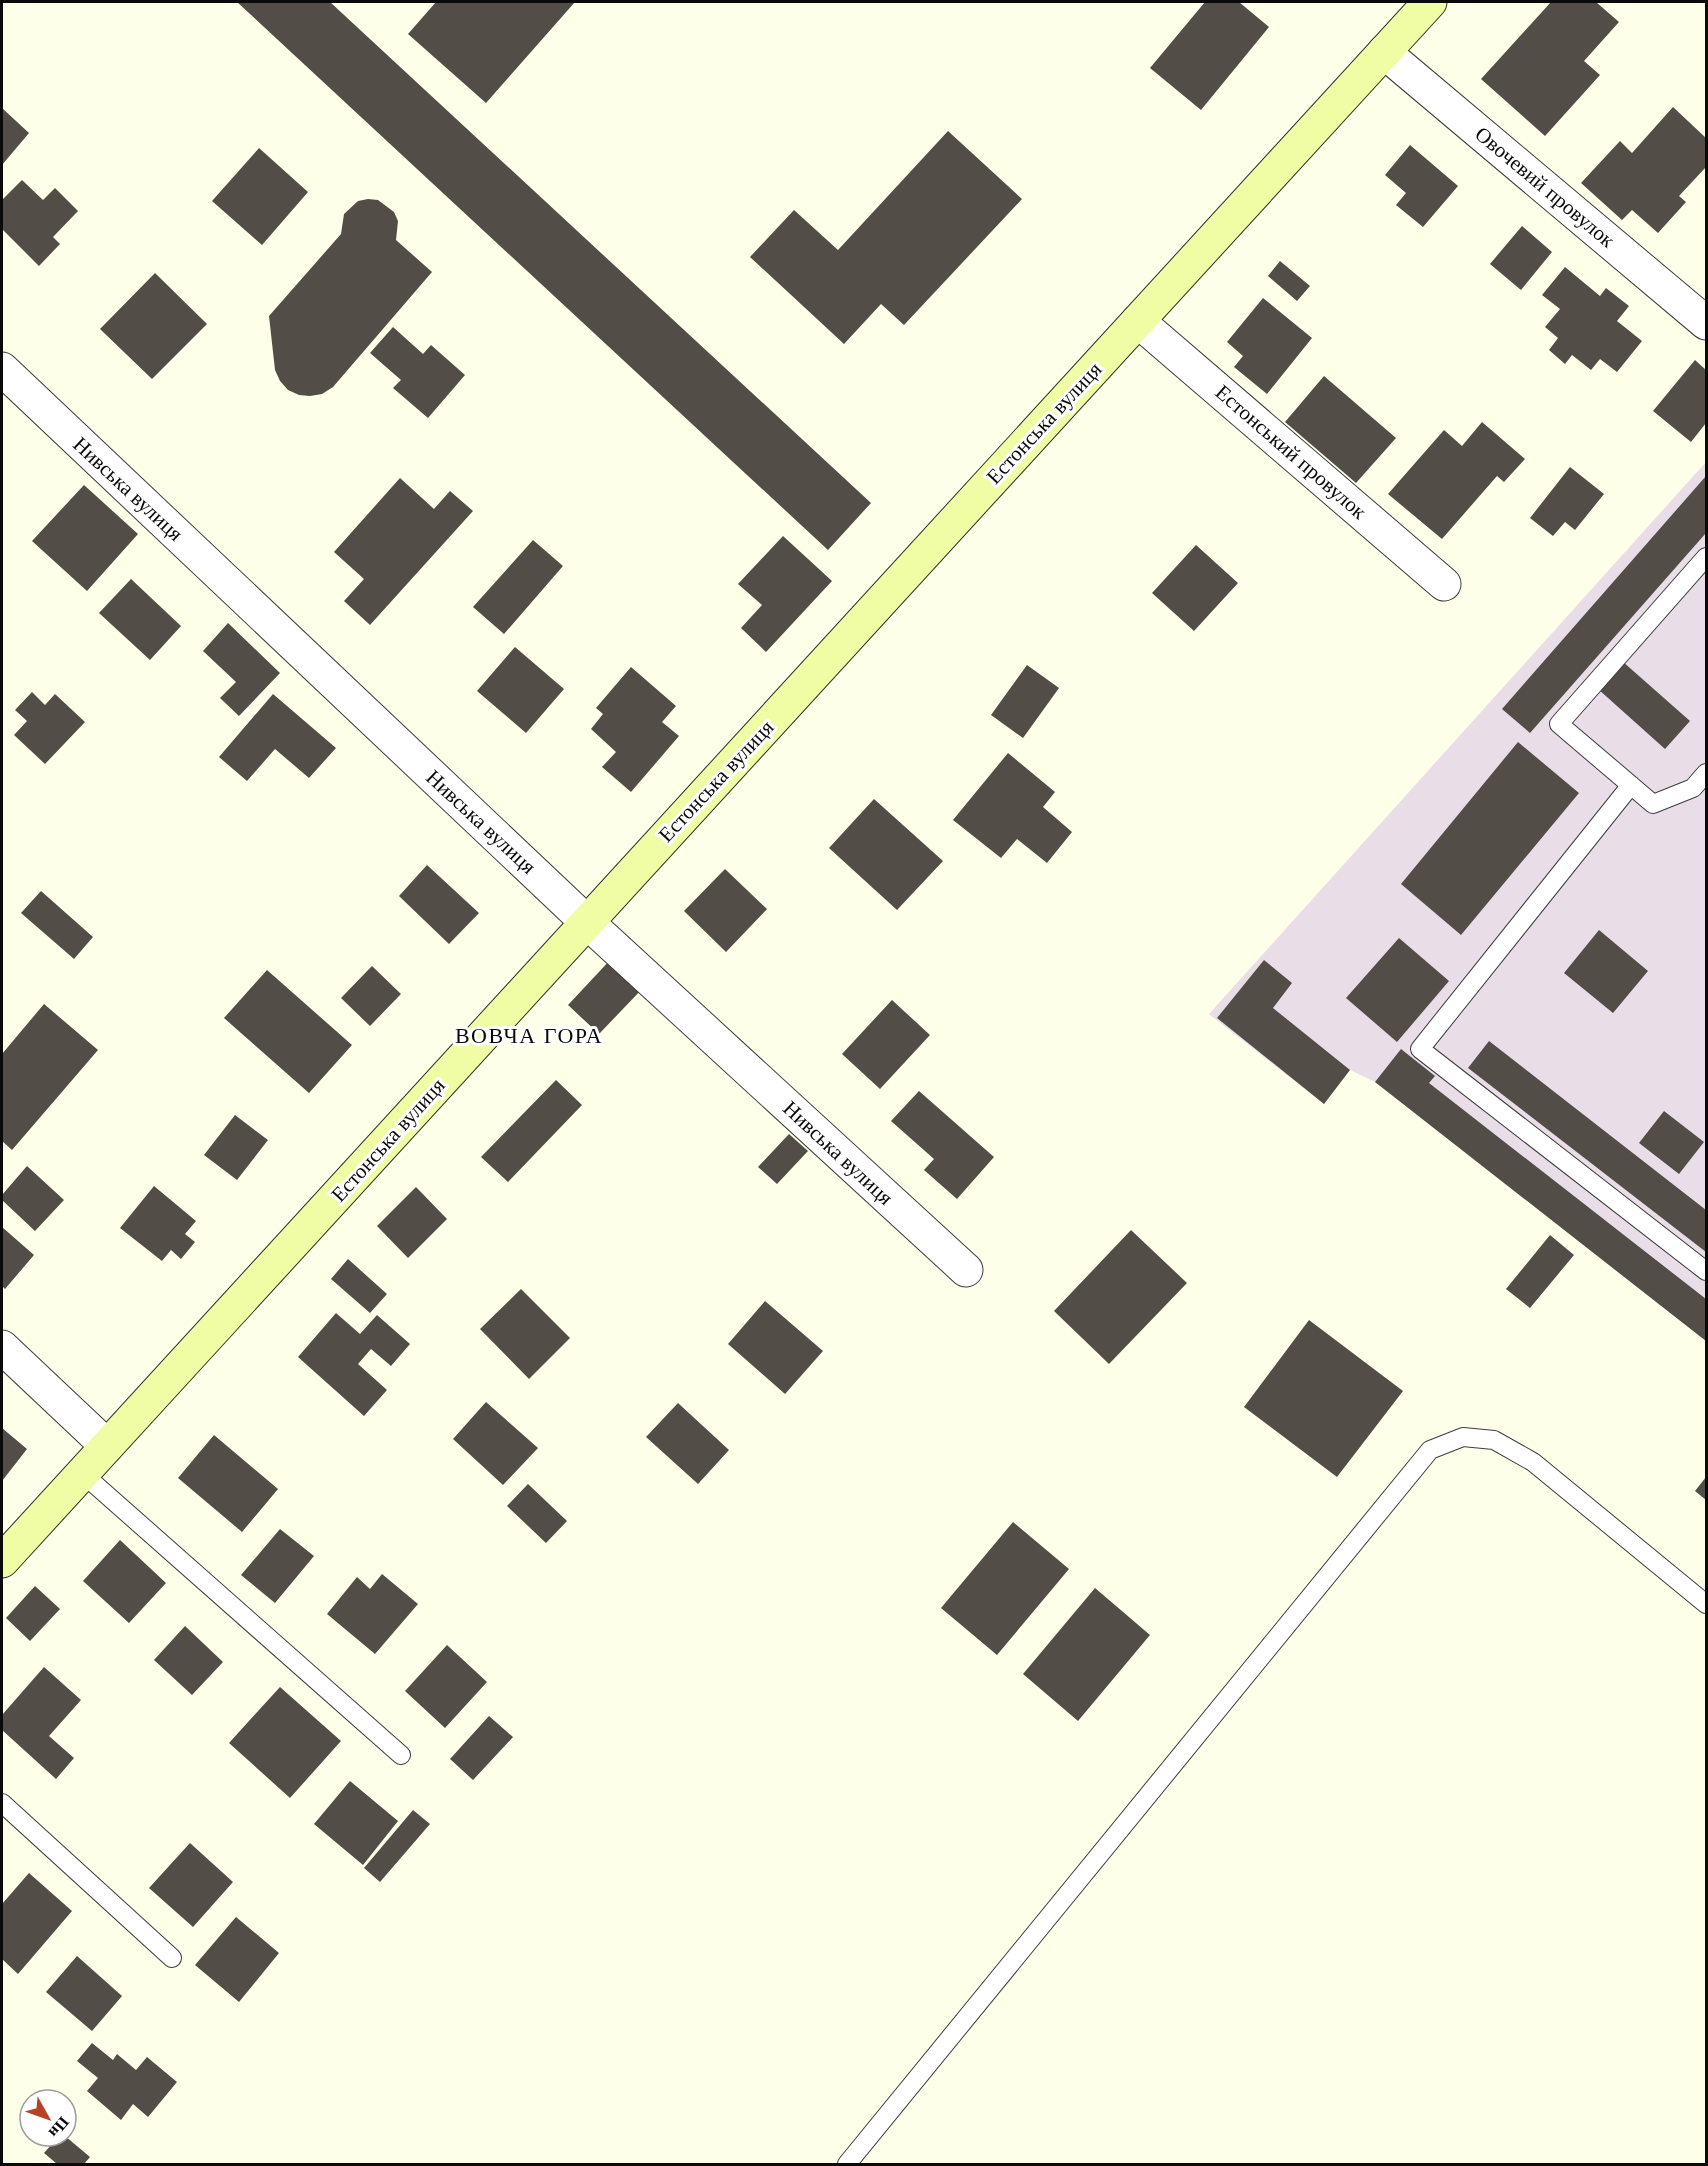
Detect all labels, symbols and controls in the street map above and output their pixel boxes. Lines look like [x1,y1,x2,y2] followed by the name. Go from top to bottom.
[1470,122,1620,253] street label: Овочевий провулок
[982,357,1107,489] street label: Естонська вулиця
[1211,380,1372,524] street label: Естонський провулок
[68,432,188,546] street label: Нивська вулиця
[654,715,779,847] street label: Естонська вулиця
[421,765,541,879] street label: Нивська вулиця
[455,1023,603,1048] district label: ВОВЧА ГОРА
[326,1073,450,1207] street label: Естонська вулиця
[778,1096,898,1210] street label: Нивська вулиця
[18,2088,78,2148] north arrow
[46,2114,73,2141] text: Пн

